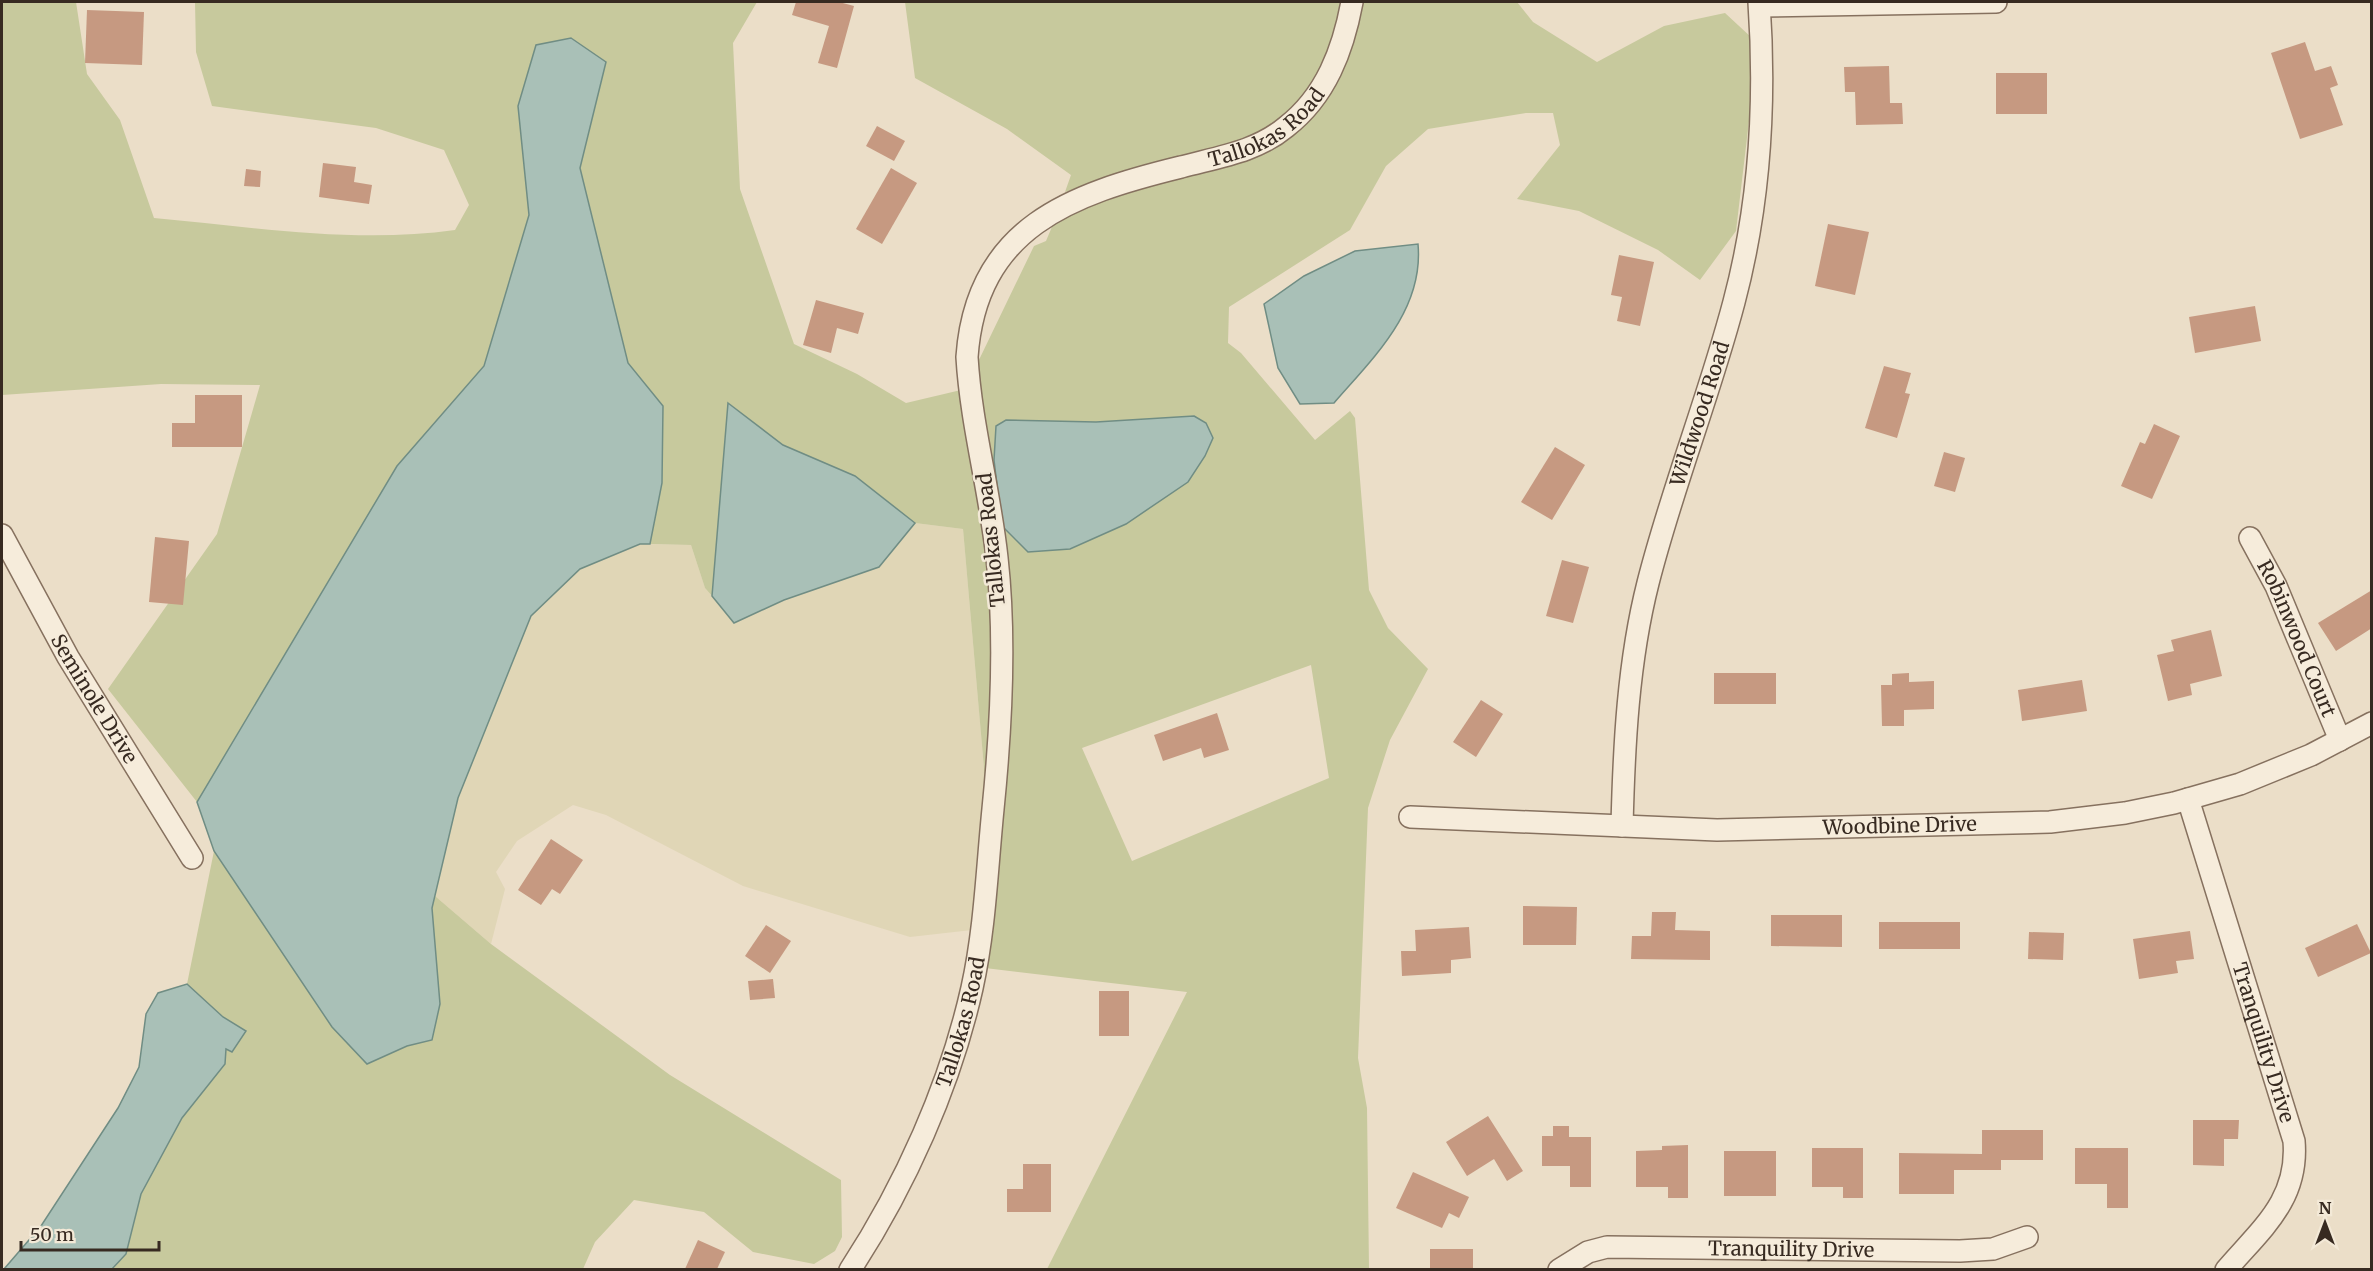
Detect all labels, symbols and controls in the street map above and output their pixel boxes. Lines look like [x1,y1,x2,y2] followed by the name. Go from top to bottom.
[1205,83,1330,172] street label: Tallokas Road
[1664,338,1734,490] street label: Wildwood Road
[971,472,1010,608] street label: Tallokas Road
[2252,555,2342,721] street label: Robinwood Court
[46,629,144,768] street label: Seminole Drive
[1821,811,1977,839] street label: Woodbine Drive
[930,955,990,1091] street label: Tallokas Road
[2227,959,2300,1125] street label: Tranquility Drive
[2295,1193,2355,1253] north arrow
[2319,1198,2332,1218] text: N
[21,1214,159,1252] scale bar
[30,1223,74,1246] text: 50 m
[1708,1235,1874,1262] street label: Tranquility Drive

